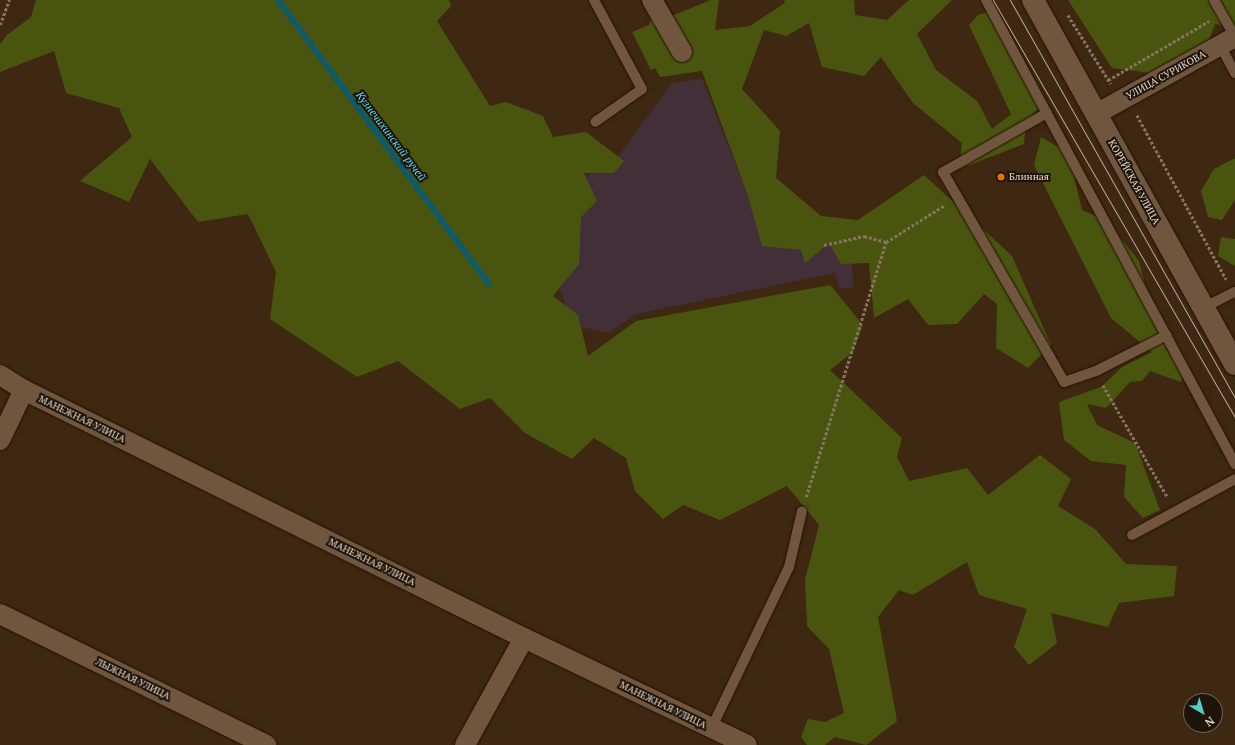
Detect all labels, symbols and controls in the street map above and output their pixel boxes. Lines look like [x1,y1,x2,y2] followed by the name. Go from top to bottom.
[1124,48,1208,102] street label: УЛИЦА СУРИКОВА
[353,89,429,183] water label: Кузнечихинский ручей
[1106,137,1162,227] street label: КОРЕЙСКАЯ УЛИЦА
[1009,171,1049,183] place label: Блинная
[996,172,1006,182] marker: Блинная
[37,393,127,445] street label: МАНЕЖНАЯ УЛИЦА
[327,536,417,588] street label: МАНЕЖНАЯ УЛИЦА
[94,656,172,702] street label: ЛЫЖНАЯ УЛИЦА
[618,679,708,731] street label: МАНЕЖНАЯ УЛИЦА
[1183,693,1223,733] north arrow
[1202,714,1217,730] text: N

